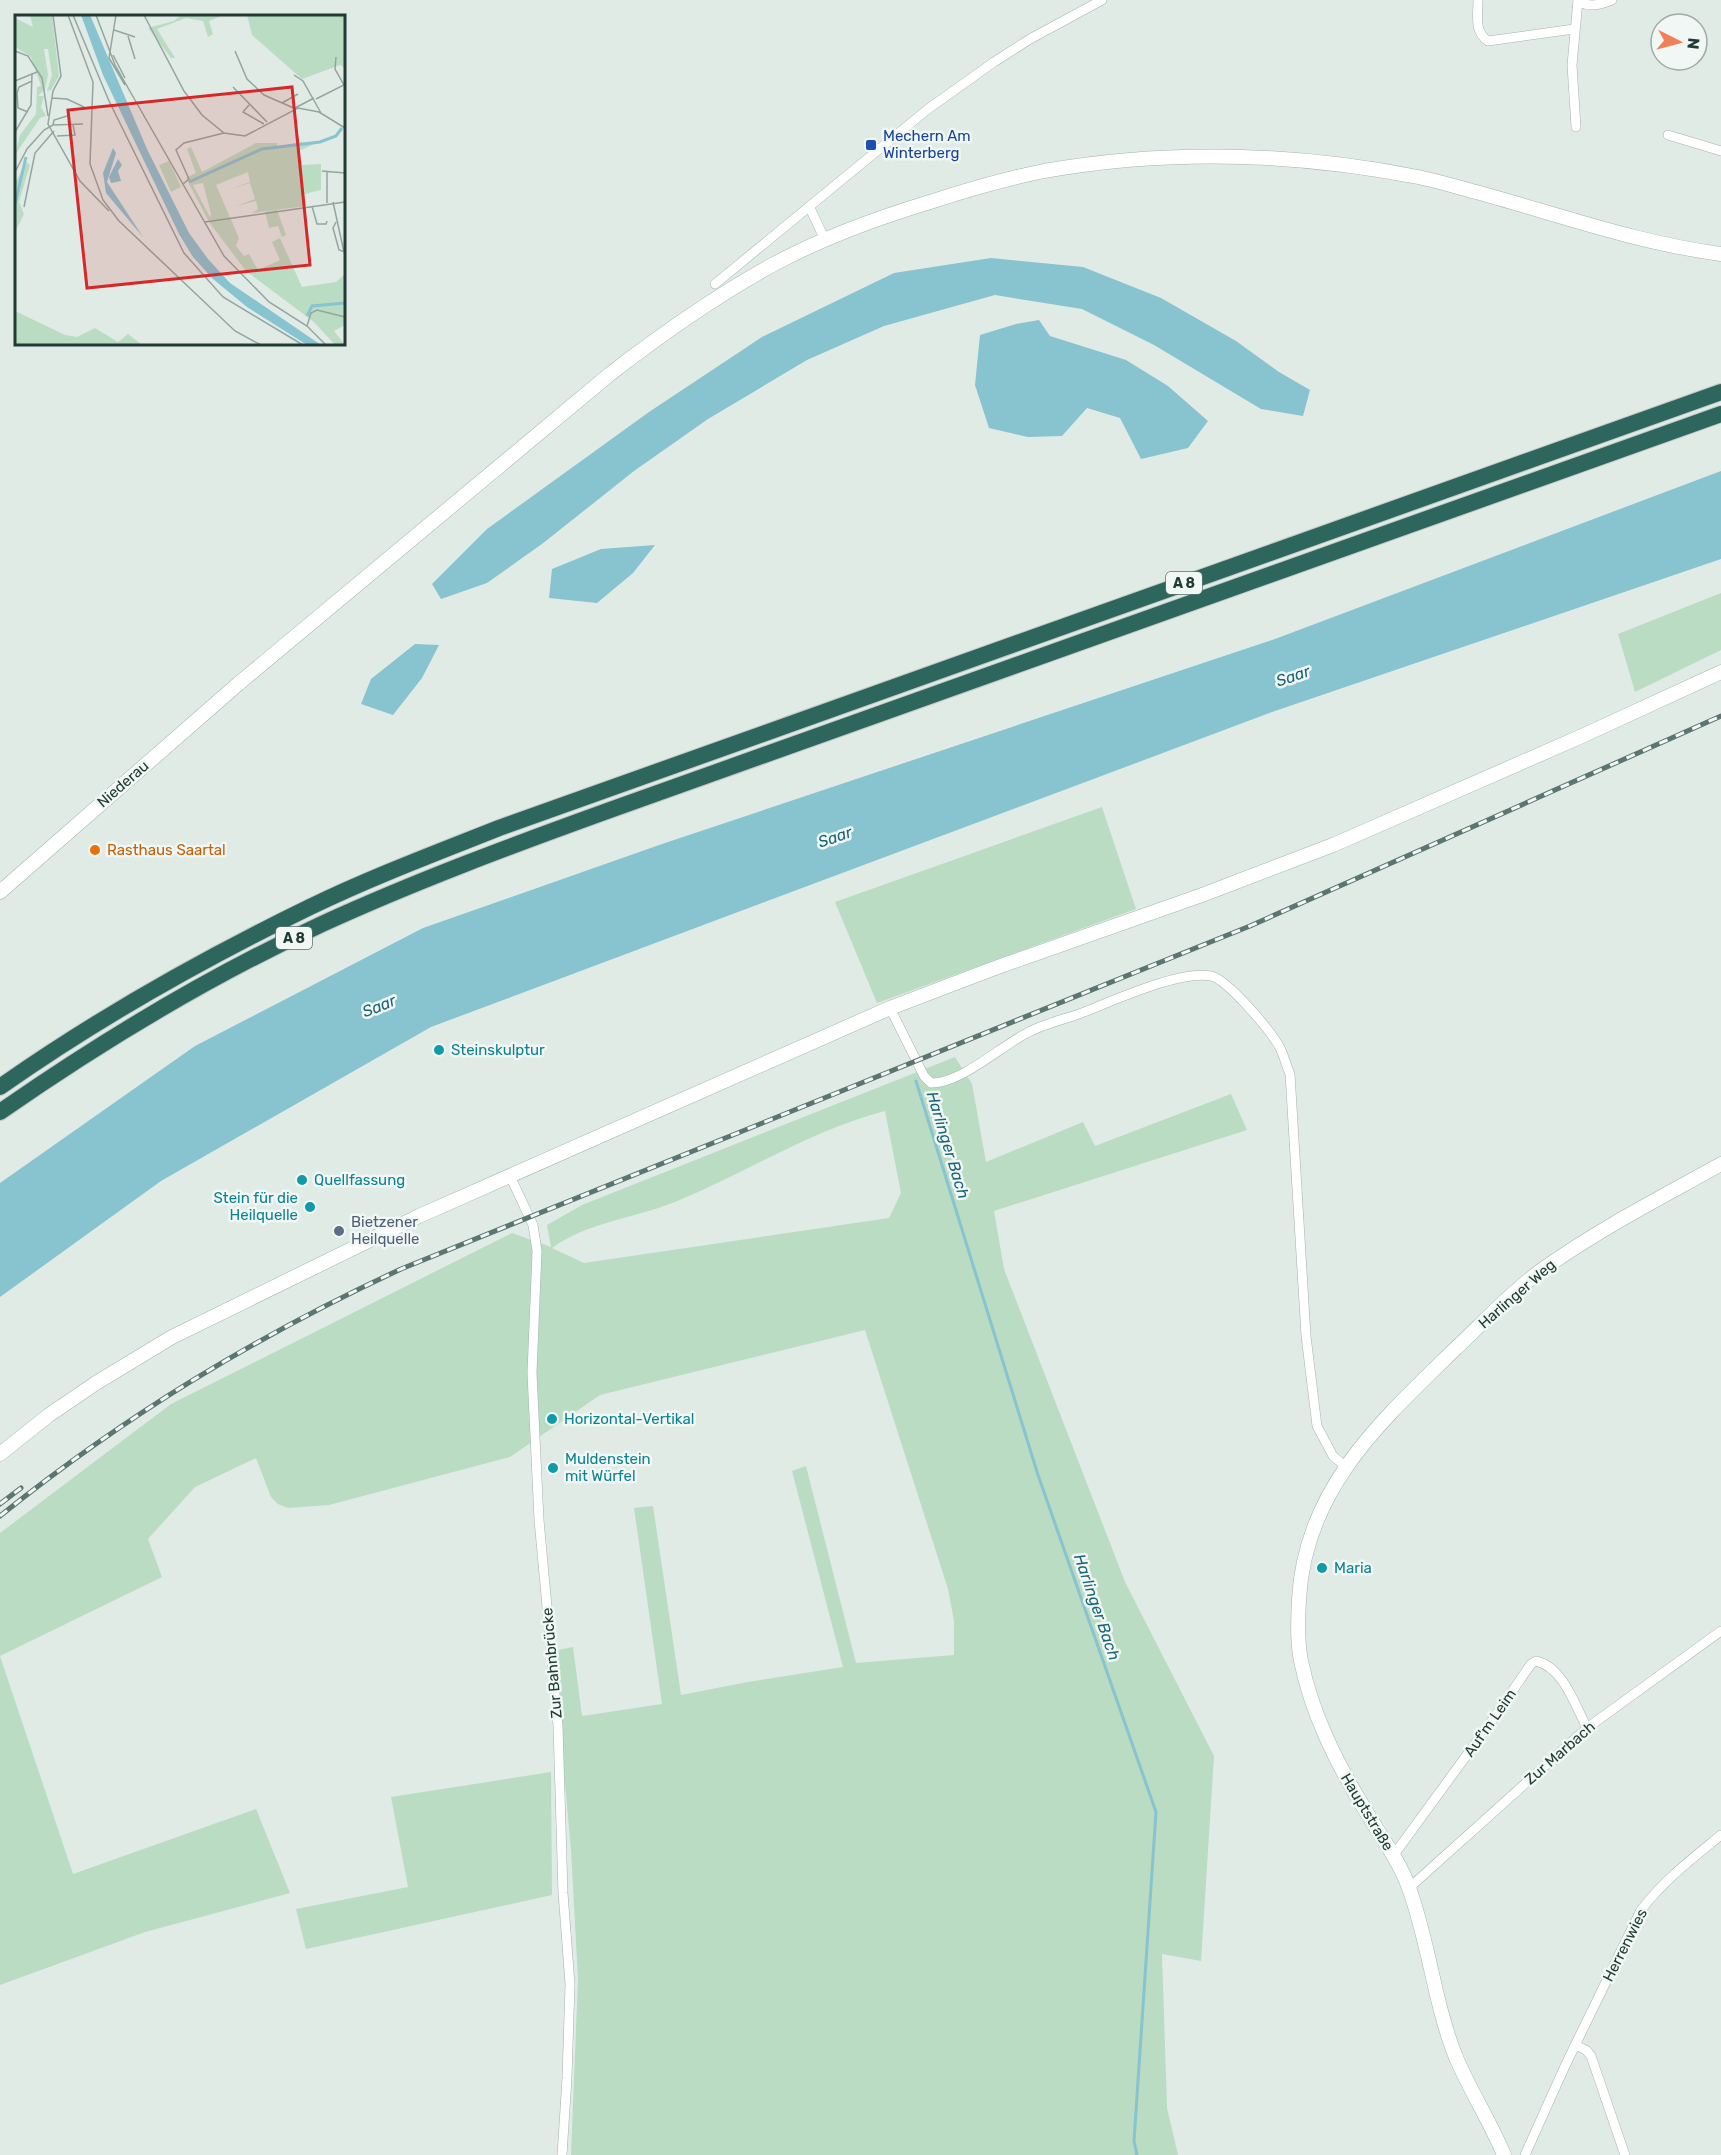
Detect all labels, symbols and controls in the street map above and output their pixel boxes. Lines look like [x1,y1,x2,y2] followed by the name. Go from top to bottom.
[1649,12,1709,72] north arrow
[15,15,345,345] inset map
[1683,37,1703,50] text: N
[883,127,971,162] place label: Mechern Am Winterberg
[864,138,878,152] marker: Mechern Am Winterberg
[1166,572,1202,594] road number: A 8
[1273,661,1313,691] water label: Saar
[93,757,153,811] street label: Niederau
[815,822,855,852] water label: Saar
[107,841,226,859] place label: Rasthaus Saartal
[88,843,102,857] marker: Rasthaus Saartal
[276,927,312,949] road number: A 8
[359,990,400,1021] water label: Saar
[451,1041,545,1059] place label: Steinskulptur
[432,1043,446,1057] marker: Steinskulptur
[923,1089,973,1201] water label: Harlinger Bach
[314,1171,405,1189] place label: Quellfassung
[295,1173,309,1187] marker: Quellfassung
[214,1189,298,1224] place label: Stein für die Heilquelle
[303,1200,317,1214] marker: Stein für die Heilquelle
[351,1213,419,1248] place label: Bietzener Heilquelle
[332,1224,346,1238] marker: Bietzener Heilquelle
[1475,1256,1559,1332] street label: Harlinger Weg
[564,1410,694,1428] place label: Horizontal-Vertikal
[545,1412,559,1426] marker: Horizontal-Vertikal
[565,1450,651,1485] place label: Muldenstein mit Würfel
[546,1461,560,1475] marker: Muldenstein mit Würfel
[1070,1551,1124,1663] water label: Harlinger Bach
[1334,1559,1372,1577] place label: Maria
[1315,1561,1329,1575] marker: Maria
[538,1607,566,1719] street label: Zur Bahnbrücke
[1460,1686,1520,1760] street label: Auf'm Leim
[1521,1718,1599,1788] street label: Zur Marbach
[1337,1770,1397,1854] street label: Hauptstraße
[1599,1905,1651,1984] street label: Herrenwies

